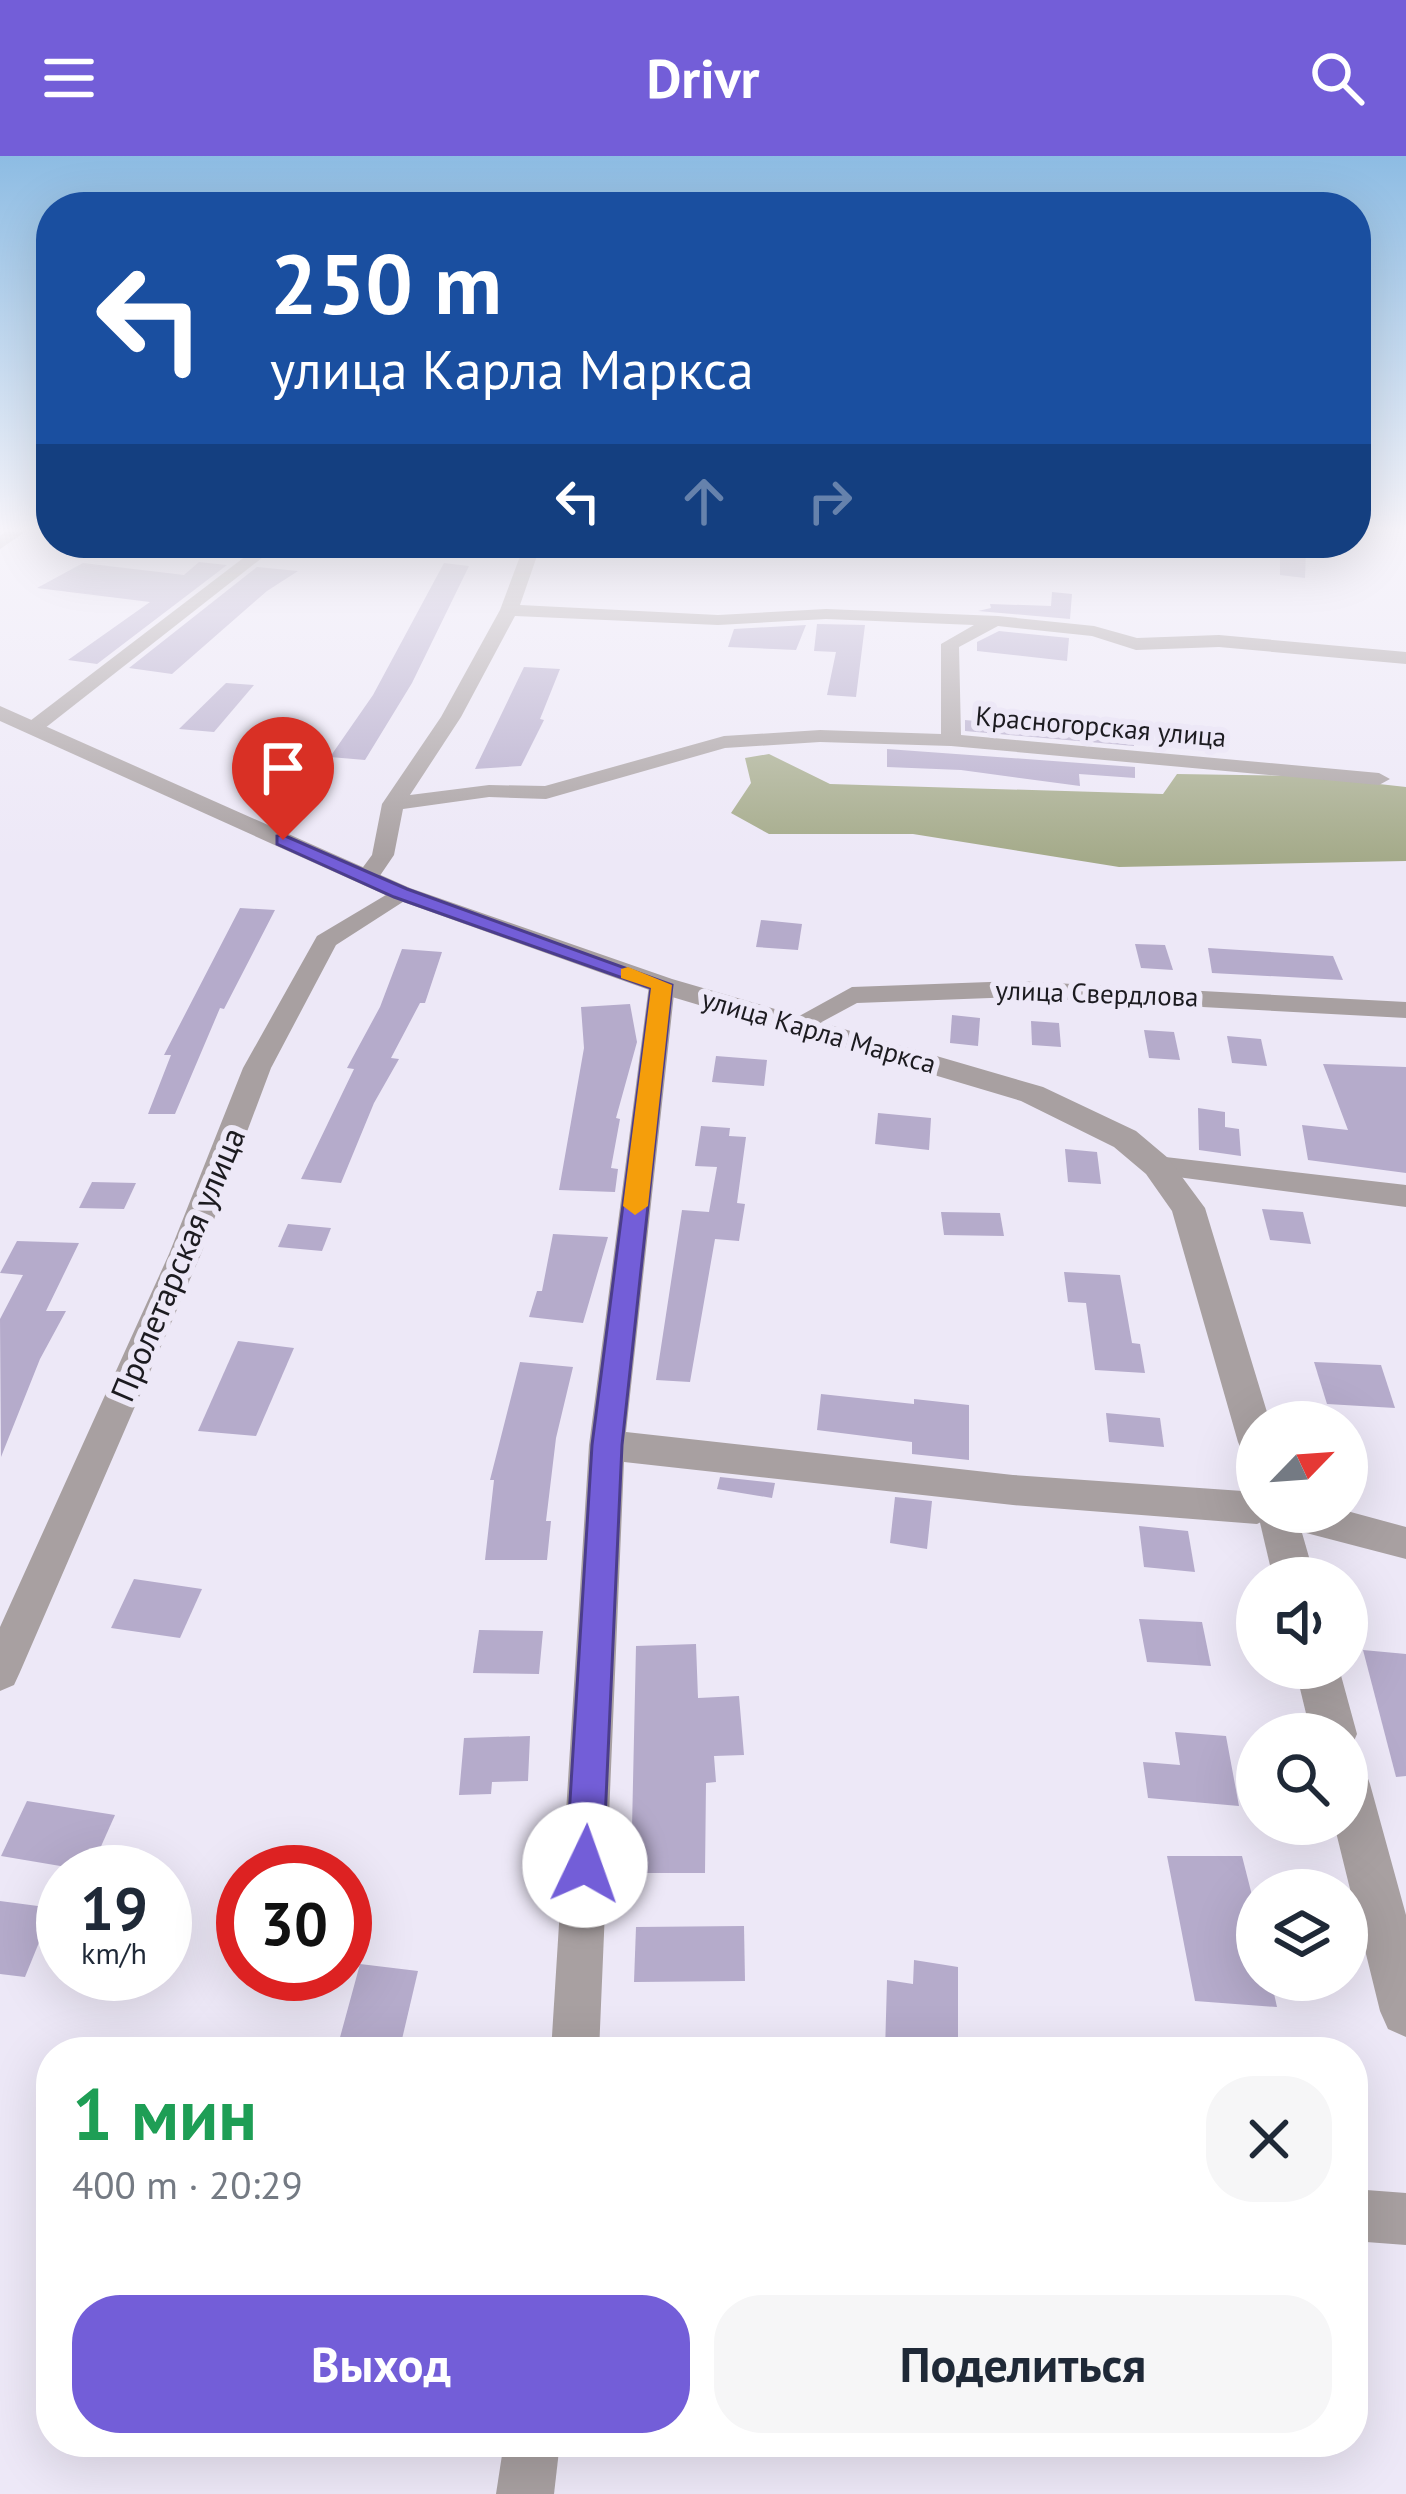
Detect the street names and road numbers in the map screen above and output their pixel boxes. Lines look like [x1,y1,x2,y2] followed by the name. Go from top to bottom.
[974,698,1228,754] street label: Красногорская улица
[995,972,1199,1014] street label: улица Свердлова
[698,981,940,1081] street label: улица Карла Маркса
[100,1121,254,1407] street label: Пролетарская улица

